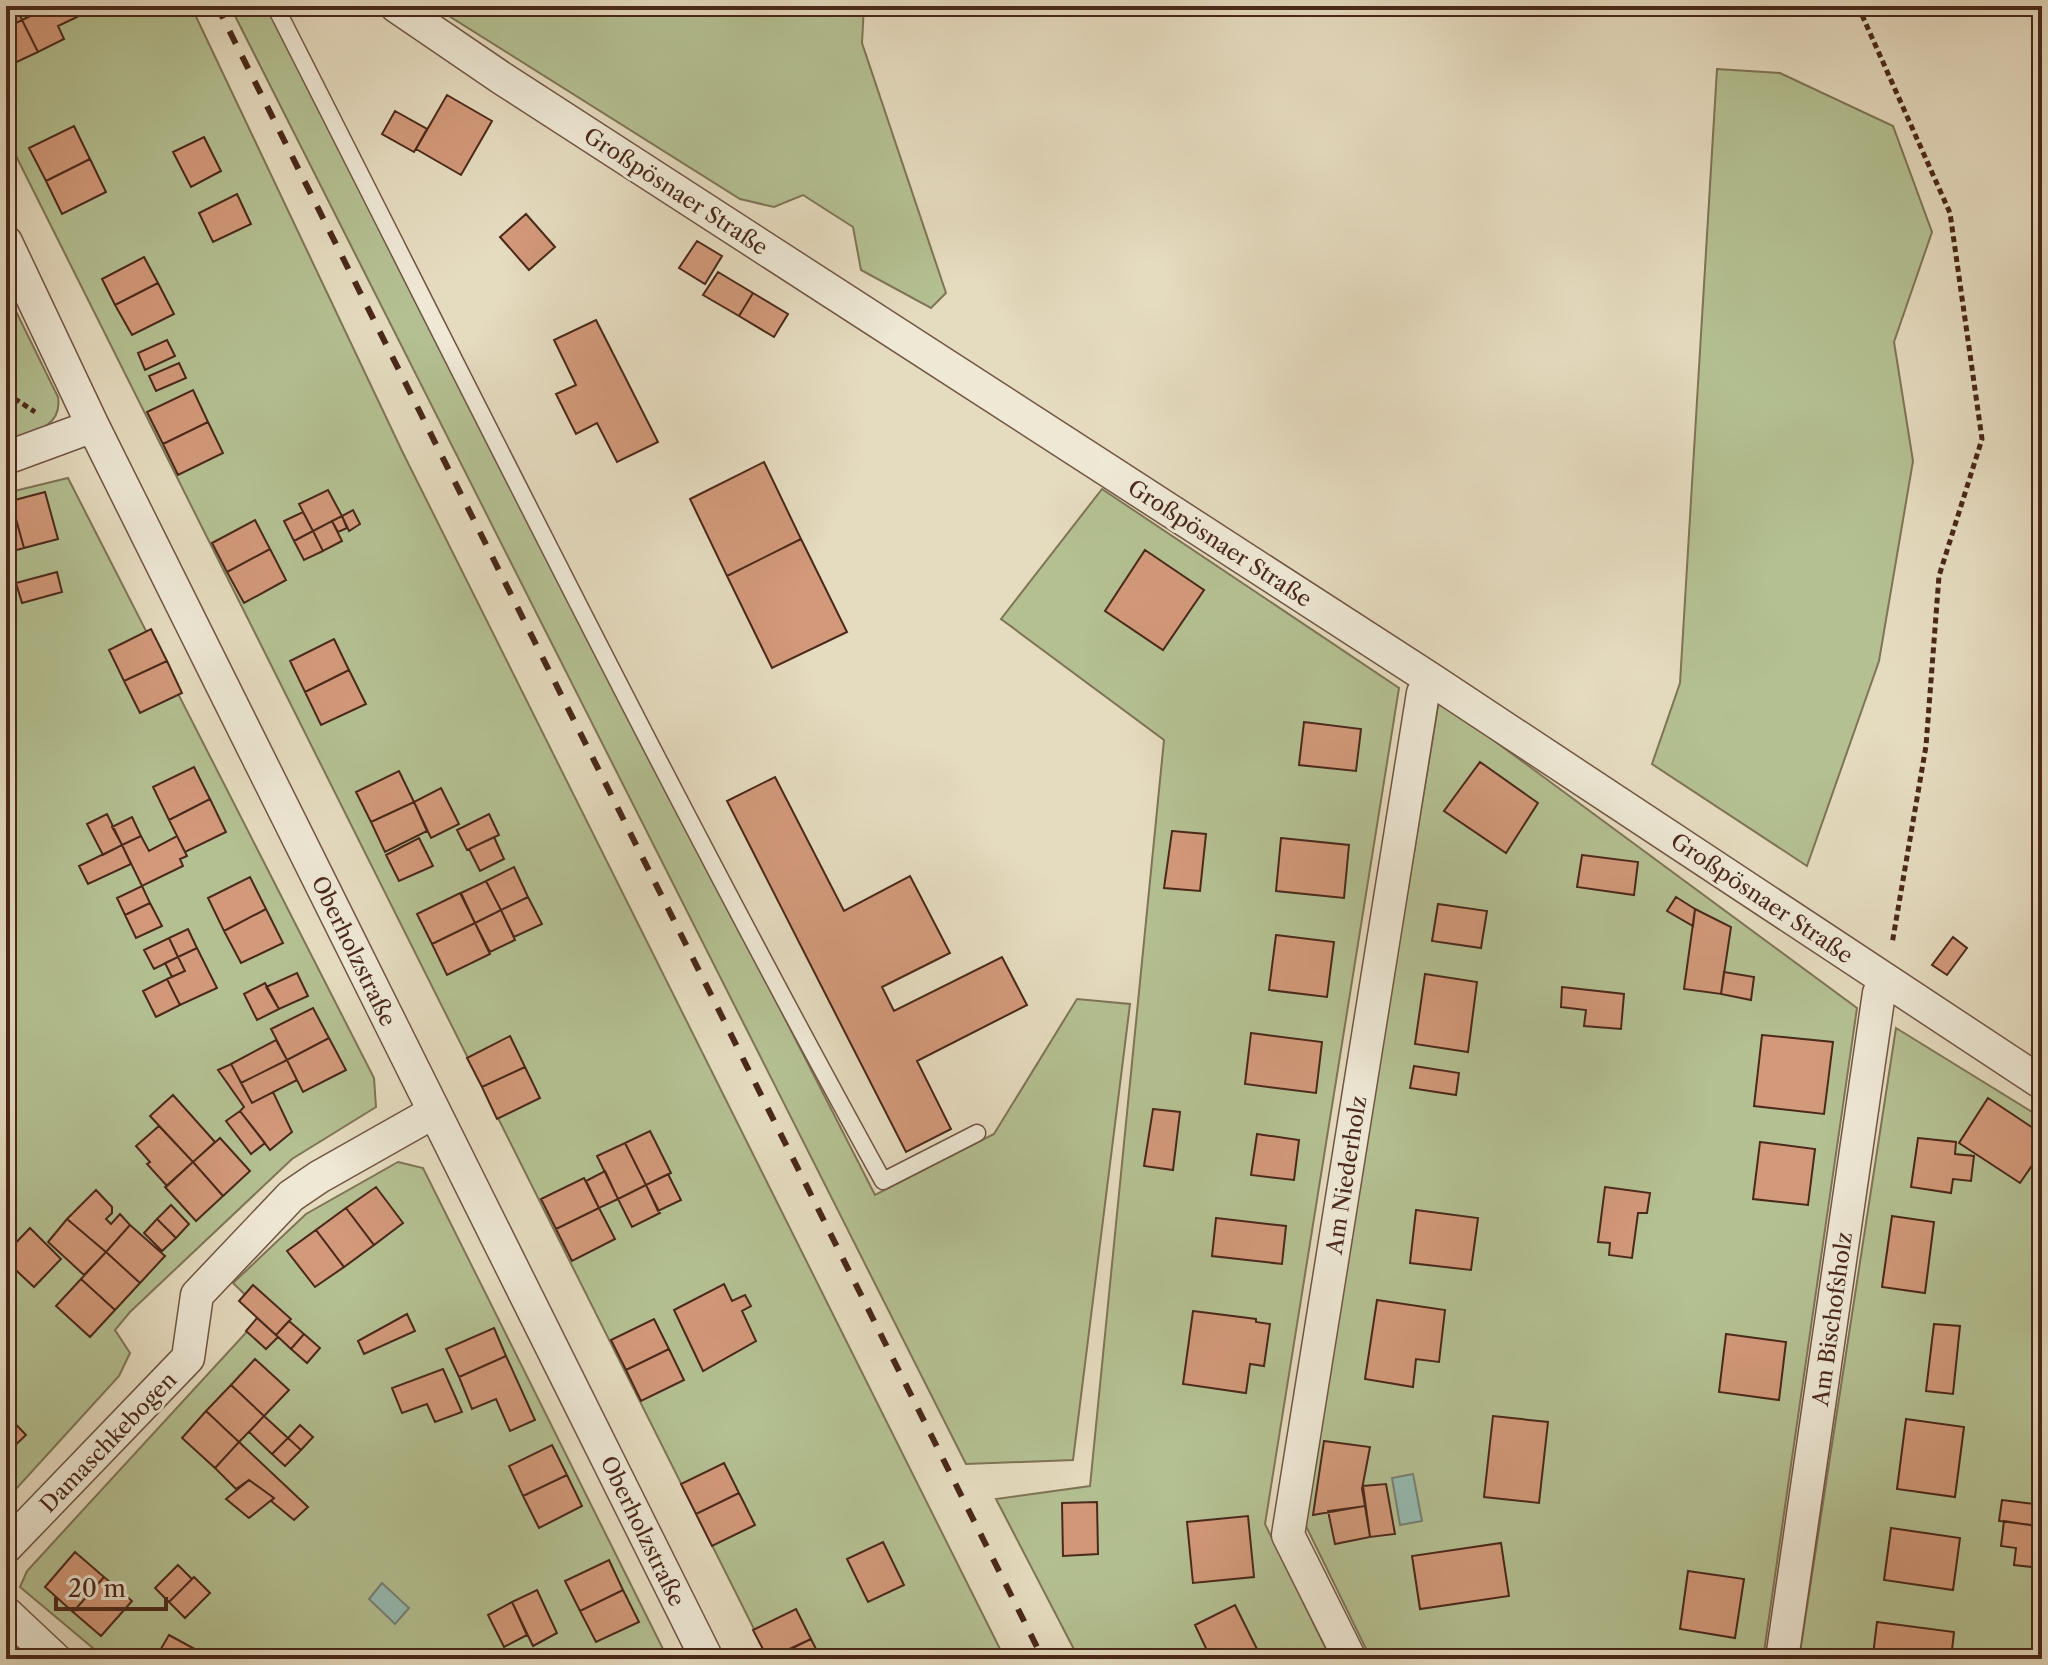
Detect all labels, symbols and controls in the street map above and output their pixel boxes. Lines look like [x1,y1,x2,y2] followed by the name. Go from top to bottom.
[579,122,773,261] street label: Großpösnaer Straße
[1123,474,1317,613] street label: Großpösnaer Straße
[1666,827,1858,969] street label: Großpösnaer Straße
[305,872,402,1031] street label: Oberholzstraße
[1321,1094,1372,1257] street label: Am Niederholz
[1807,1230,1858,1409] street label: Am Bischofsholz
[34,1366,182,1518] street label: Damaschkebogen
[594,1452,691,1611] street label: Oberholzstraße
[56,1561,166,1611] scale bar
[68,1574,126,1603] text: 20 m

